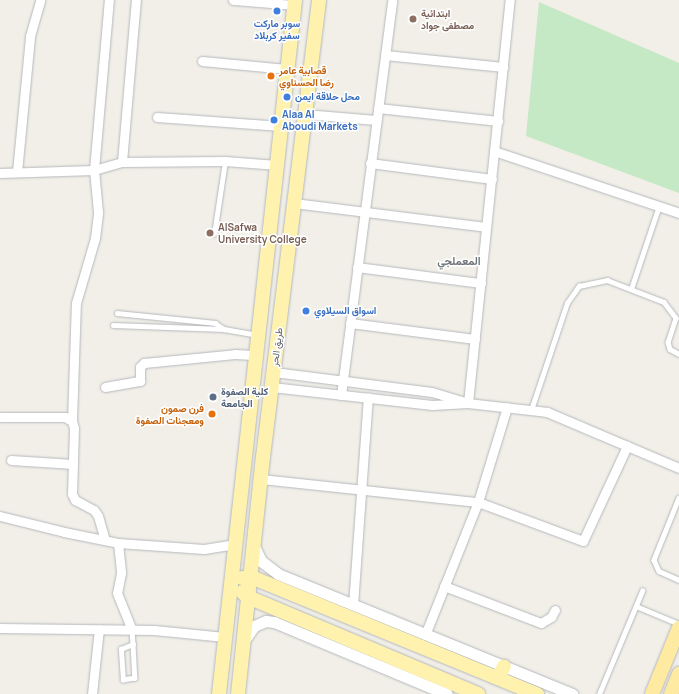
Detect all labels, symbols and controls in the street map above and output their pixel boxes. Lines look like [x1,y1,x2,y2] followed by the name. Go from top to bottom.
[272,6,282,16] marker: سوبر ماركت سفير كربلاد
[421,7,474,30] place label: ابتدائية مصطفى جواد
[408,14,418,24] marker: ابتدائية مصطفى جواد
[254,17,300,40] place label: سوبر ماركت سفير كربلاد
[279,64,334,88] place label: قصابية عامر رضا الحسناوي
[266,71,276,81] marker: قصابية عامر رضا الحسناوي
[295,91,360,103] place label: محل حلاقة ايمن
[282,92,292,102] marker: محل حلاقة ايمن
[282,108,358,132] place label: Alaa Al Aboudi Markets
[269,115,279,125] marker: Alaa Al Aboudi Markets
[218,221,307,244] place label: AlSafwa University College
[205,228,215,238] marker: AlSafwa University College
[437,254,481,268] district label: المعملجي
[314,305,376,317] place label: اسواق السيلاوي
[301,306,311,316] marker: اسواق السيلاوي
[269,327,285,367] street label: طريق الحر
[221,385,268,408] place label: كلية الصفوة الجامعة
[208,392,218,402] marker: كلية الصفوة الجامعة
[136,402,204,426] place label: فرن صمون ومعجنات الصفوة
[207,409,217,419] marker: فرن صمون ومعجنات الصفوة

